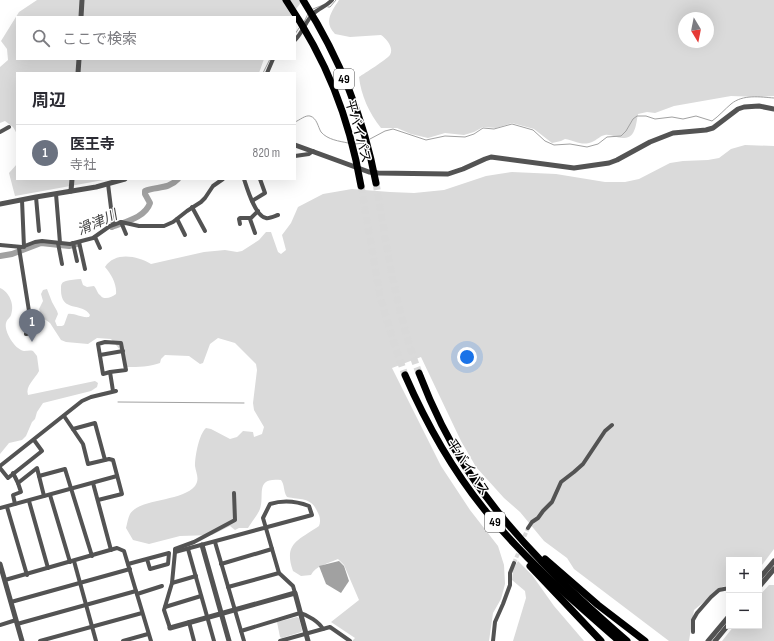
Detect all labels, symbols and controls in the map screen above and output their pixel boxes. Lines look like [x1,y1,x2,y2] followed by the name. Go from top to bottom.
[678,12,714,48] north arrow
[16,16,296,60] search box
[30,27,52,49] icon: search
[62,30,137,49] text: ここで検索
[334,69,354,89] road number: 49
[32,91,66,111] text: 周辺
[342,98,374,165] street label: 平バイパス
[70,135,115,154] text: 医王寺
[42,145,48,161] text: 1
[253,145,280,161] text: 820 m
[70,157,96,173] text: 寺社
[75,205,122,239] water label: 滑津川
[19,309,45,342] pin: 1
[457,347,477,367] your location
[443,436,493,499] street label: 平バイパス
[485,512,505,532] road number: 49
[726,557,762,629] map controls
[726,557,762,593] button: +
[726,593,762,629] button: −

